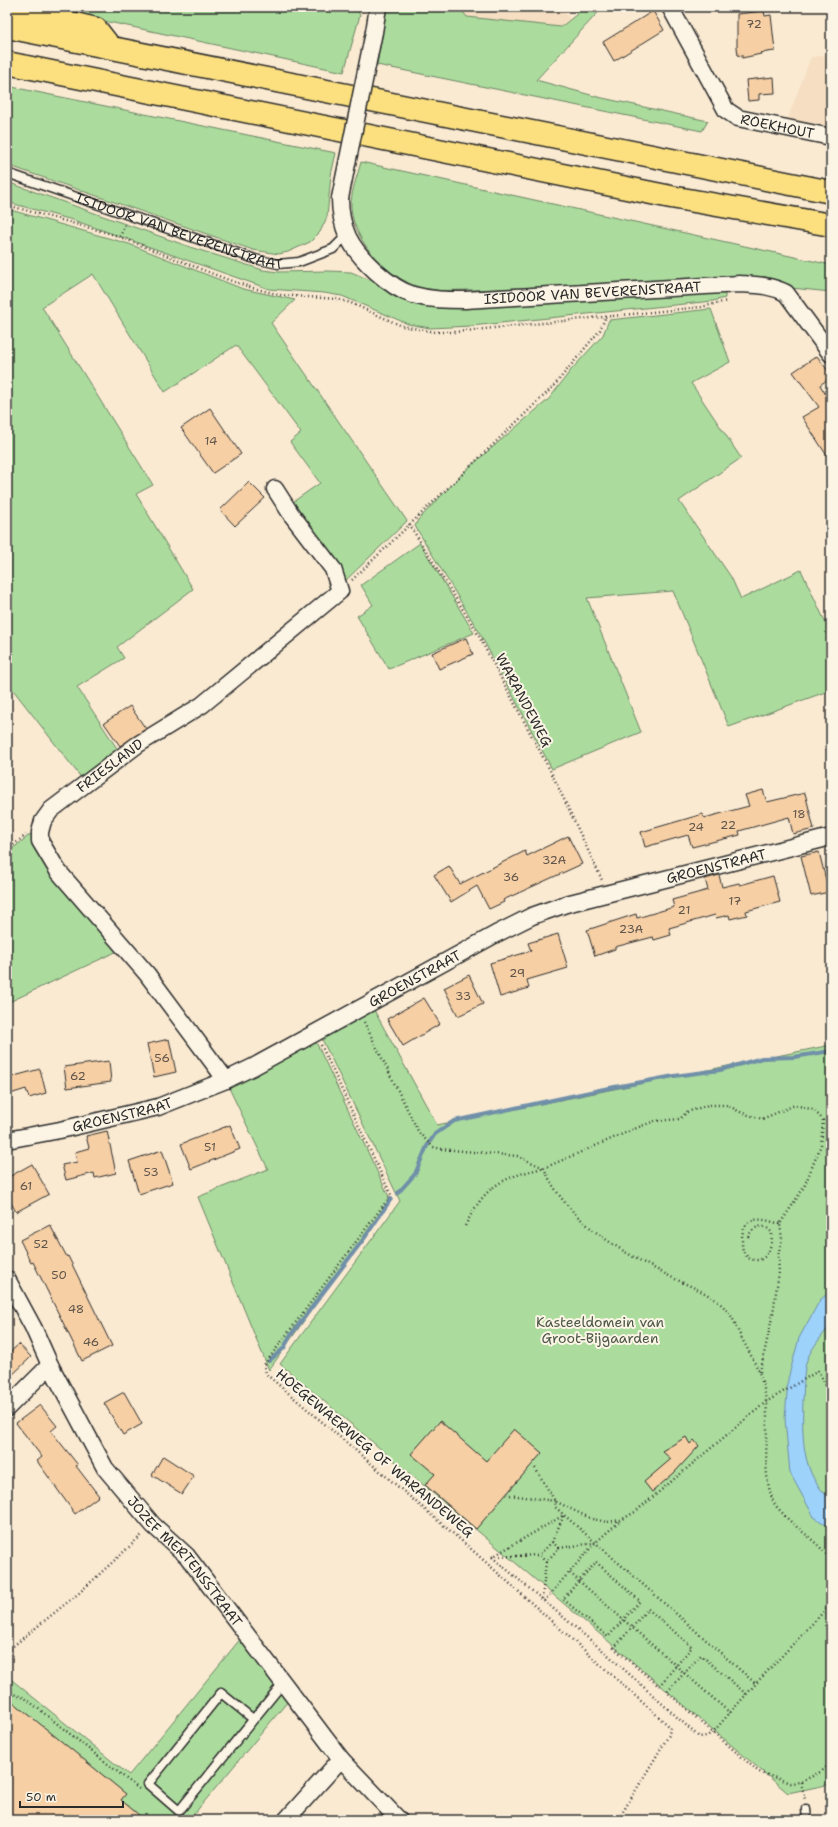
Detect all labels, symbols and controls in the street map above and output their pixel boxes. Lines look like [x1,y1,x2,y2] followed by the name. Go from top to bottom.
[746,16,762,32] house number: 72
[739,110,816,142] street label: ROEKHOUT
[73,188,284,273] street label: ISIDOOR VAN BEVERENSTRAAT
[483,277,702,308] street label: ISIDOOR VAN BEVERENSTRAAT
[205,433,217,449] house number: 14
[492,650,557,750] street label: WARANDEWEG
[73,735,146,797] street label: FRIESLAND
[792,806,806,822] house number: 18
[720,817,736,833] house number: 22
[688,819,704,835] house number: 24
[664,845,769,887] street label: GROENSTRAAT
[542,852,566,868] house number: 32A
[503,869,519,885] house number: 36
[729,893,741,909] house number: 17
[678,902,690,918] house number: 21
[619,921,644,937] house number: 23A
[365,946,464,1011] street label: GROENSTRAAT
[509,965,525,981] house number: 29
[455,988,471,1004] house number: 33
[154,1050,170,1066] house number: 56
[70,1068,86,1084] house number: 62
[70,1093,175,1136] street label: GROENSTRAAT
[204,1139,216,1155] house number: 51
[143,1164,159,1180] house number: 53
[20,1178,32,1194] house number: 61
[33,1236,49,1252] house number: 52
[51,1267,67,1283] house number: 50
[68,1301,84,1317] house number: 48
[536,1313,664,1347] park label: Kasteeldomein van Groot-Bijgaarden
[83,1334,99,1350] house number: 46
[272,1365,478,1541] street label: HOEGEWAERWEG OF WARANDEWEG
[123,1492,247,1630] street label: JOZEF MERTENSSTRAAT
[20,1783,123,1809] scale bar
[26,1789,56,1805] text: 50 m

